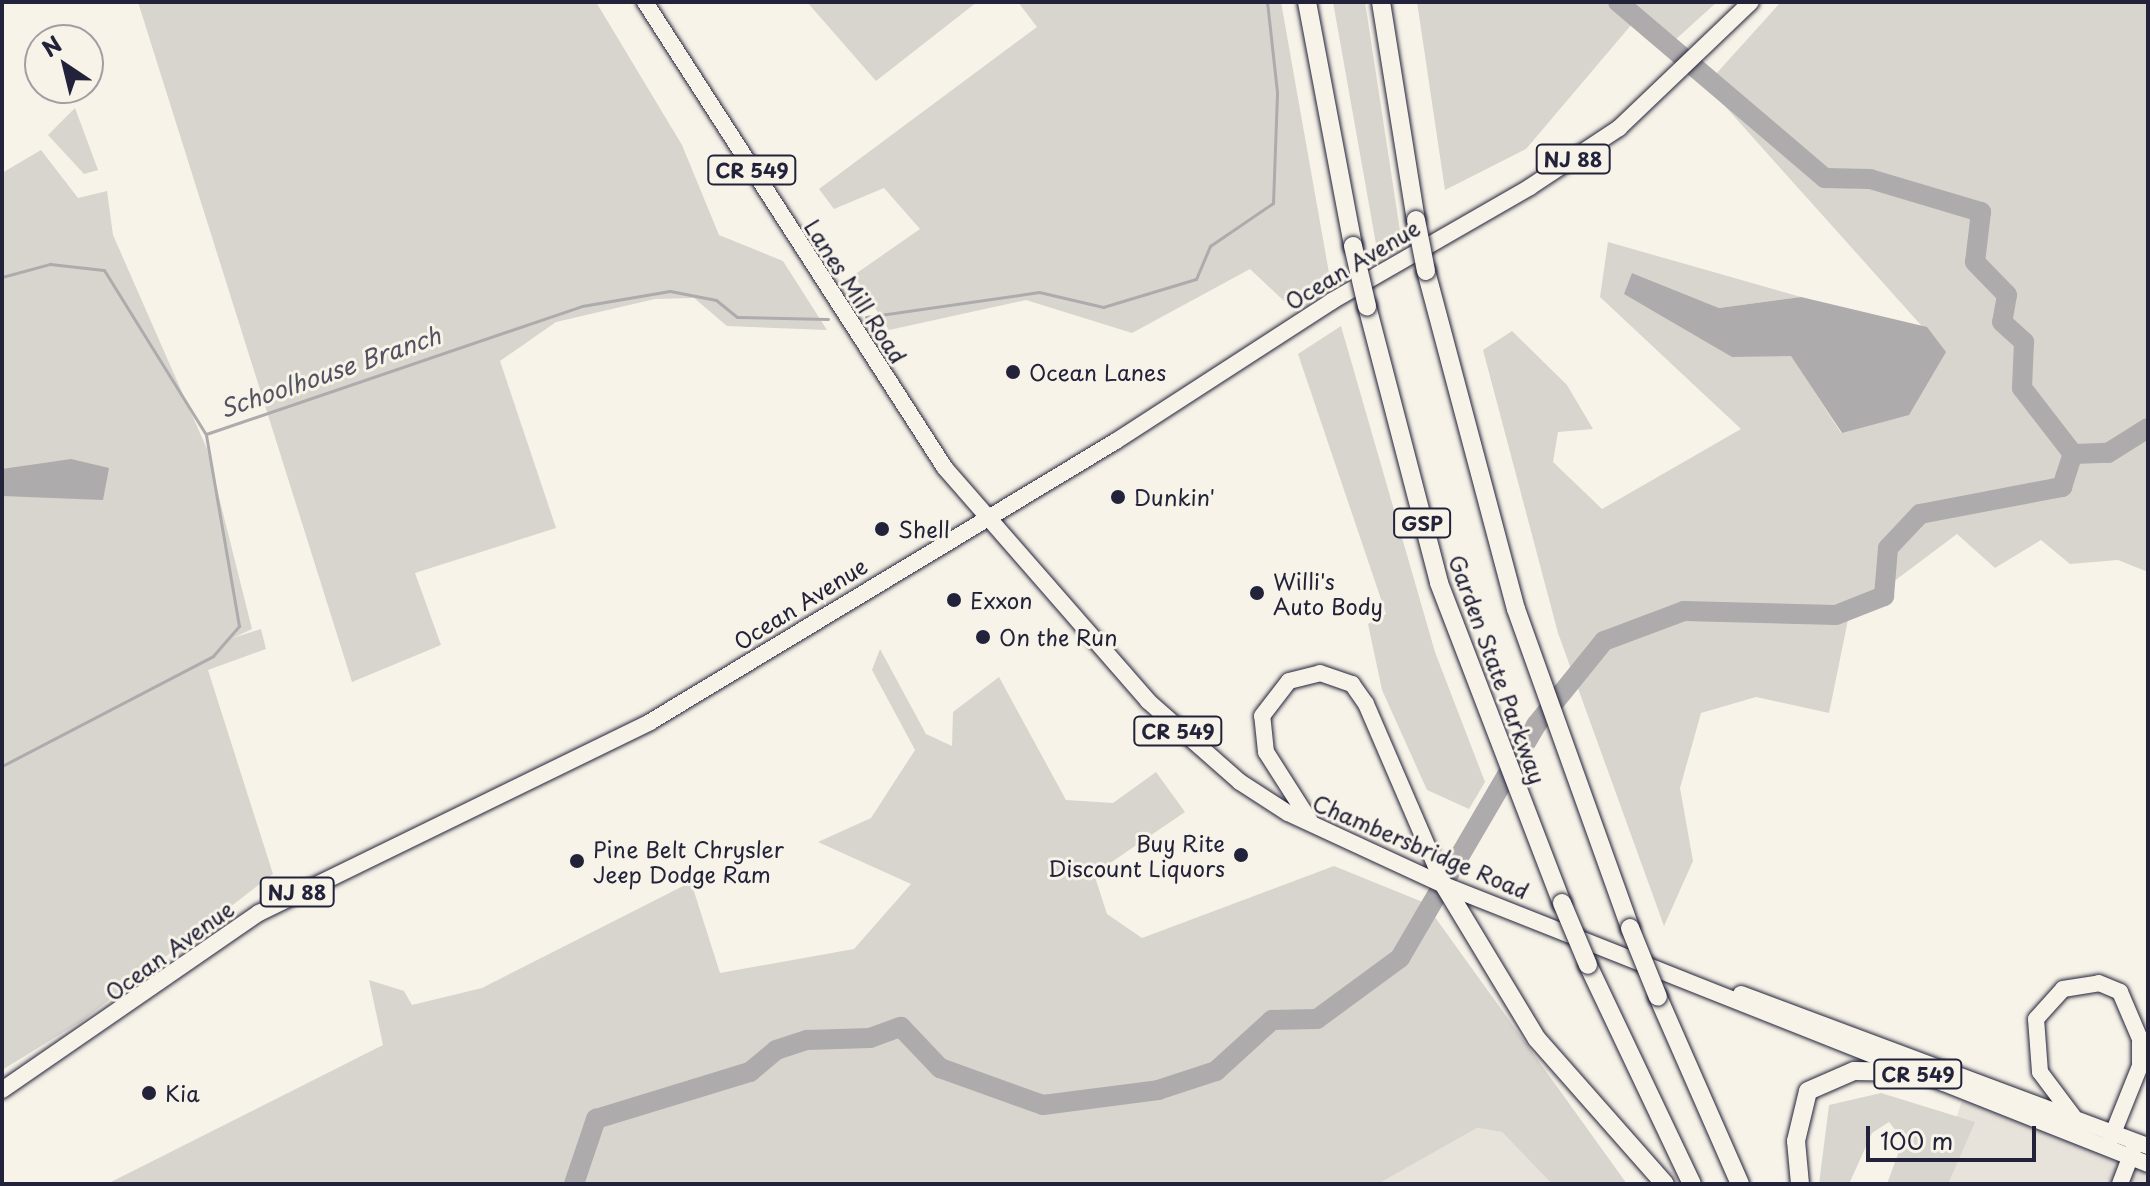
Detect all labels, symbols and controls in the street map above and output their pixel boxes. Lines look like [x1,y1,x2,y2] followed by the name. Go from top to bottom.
[24,24,104,104] north arrow
[34,27,68,64] text: N
[1535,143,1611,175] road number: NJ 88
[706,154,798,186] road number: CR 549
[799,213,913,369] street label: Lanes Mill Road
[1281,214,1423,314] street label: Ocean Avenue
[216,321,444,423] water label: Schoolhouse Branch
[1029,359,1166,385] place label: Ocean Lanes
[1004,363,1022,381] marker: Ocean Lanes
[1134,484,1215,510] place label: Dunkin'
[1109,488,1127,506] marker: Dunkin'
[1392,507,1452,539] road number: GSP
[898,516,950,542] place label: Shell
[873,520,891,538] marker: Shell
[1444,551,1552,787] street label: Garden State Parkway
[729,552,871,654] street label: Ocean Avenue
[1273,567,1383,618] place label: Willi's Auto Body
[1248,584,1266,602] marker: Willi's Auto Body
[970,587,1032,613] place label: Exxon
[945,591,963,609] marker: Exxon
[999,624,1119,650] place label: On the Run
[974,628,992,646] marker: On the Run
[1132,715,1224,747] road number: CR 549
[1309,789,1533,903] street label: Chambersbridge Road
[1048,829,1225,880] place label: Buy Rite Discount Liquors
[593,835,784,886] place label: Pine Belt Chrysler Jeep Dodge Ram
[1232,846,1250,864] marker: Buy Rite Discount Liquors
[568,852,586,870] marker: Pine Belt Chrysler Jeep Dodge Ram
[259,876,335,908] road number: NJ 88
[100,895,238,1005] street label: Ocean Avenue
[1872,1058,1964,1090] road number: CR 549
[165,1080,200,1106] place label: Kia
[140,1084,158,1102] marker: Kia
[1870,1110,2040,1160] scale bar
[1880,1122,1953,1158] text: 100 m

